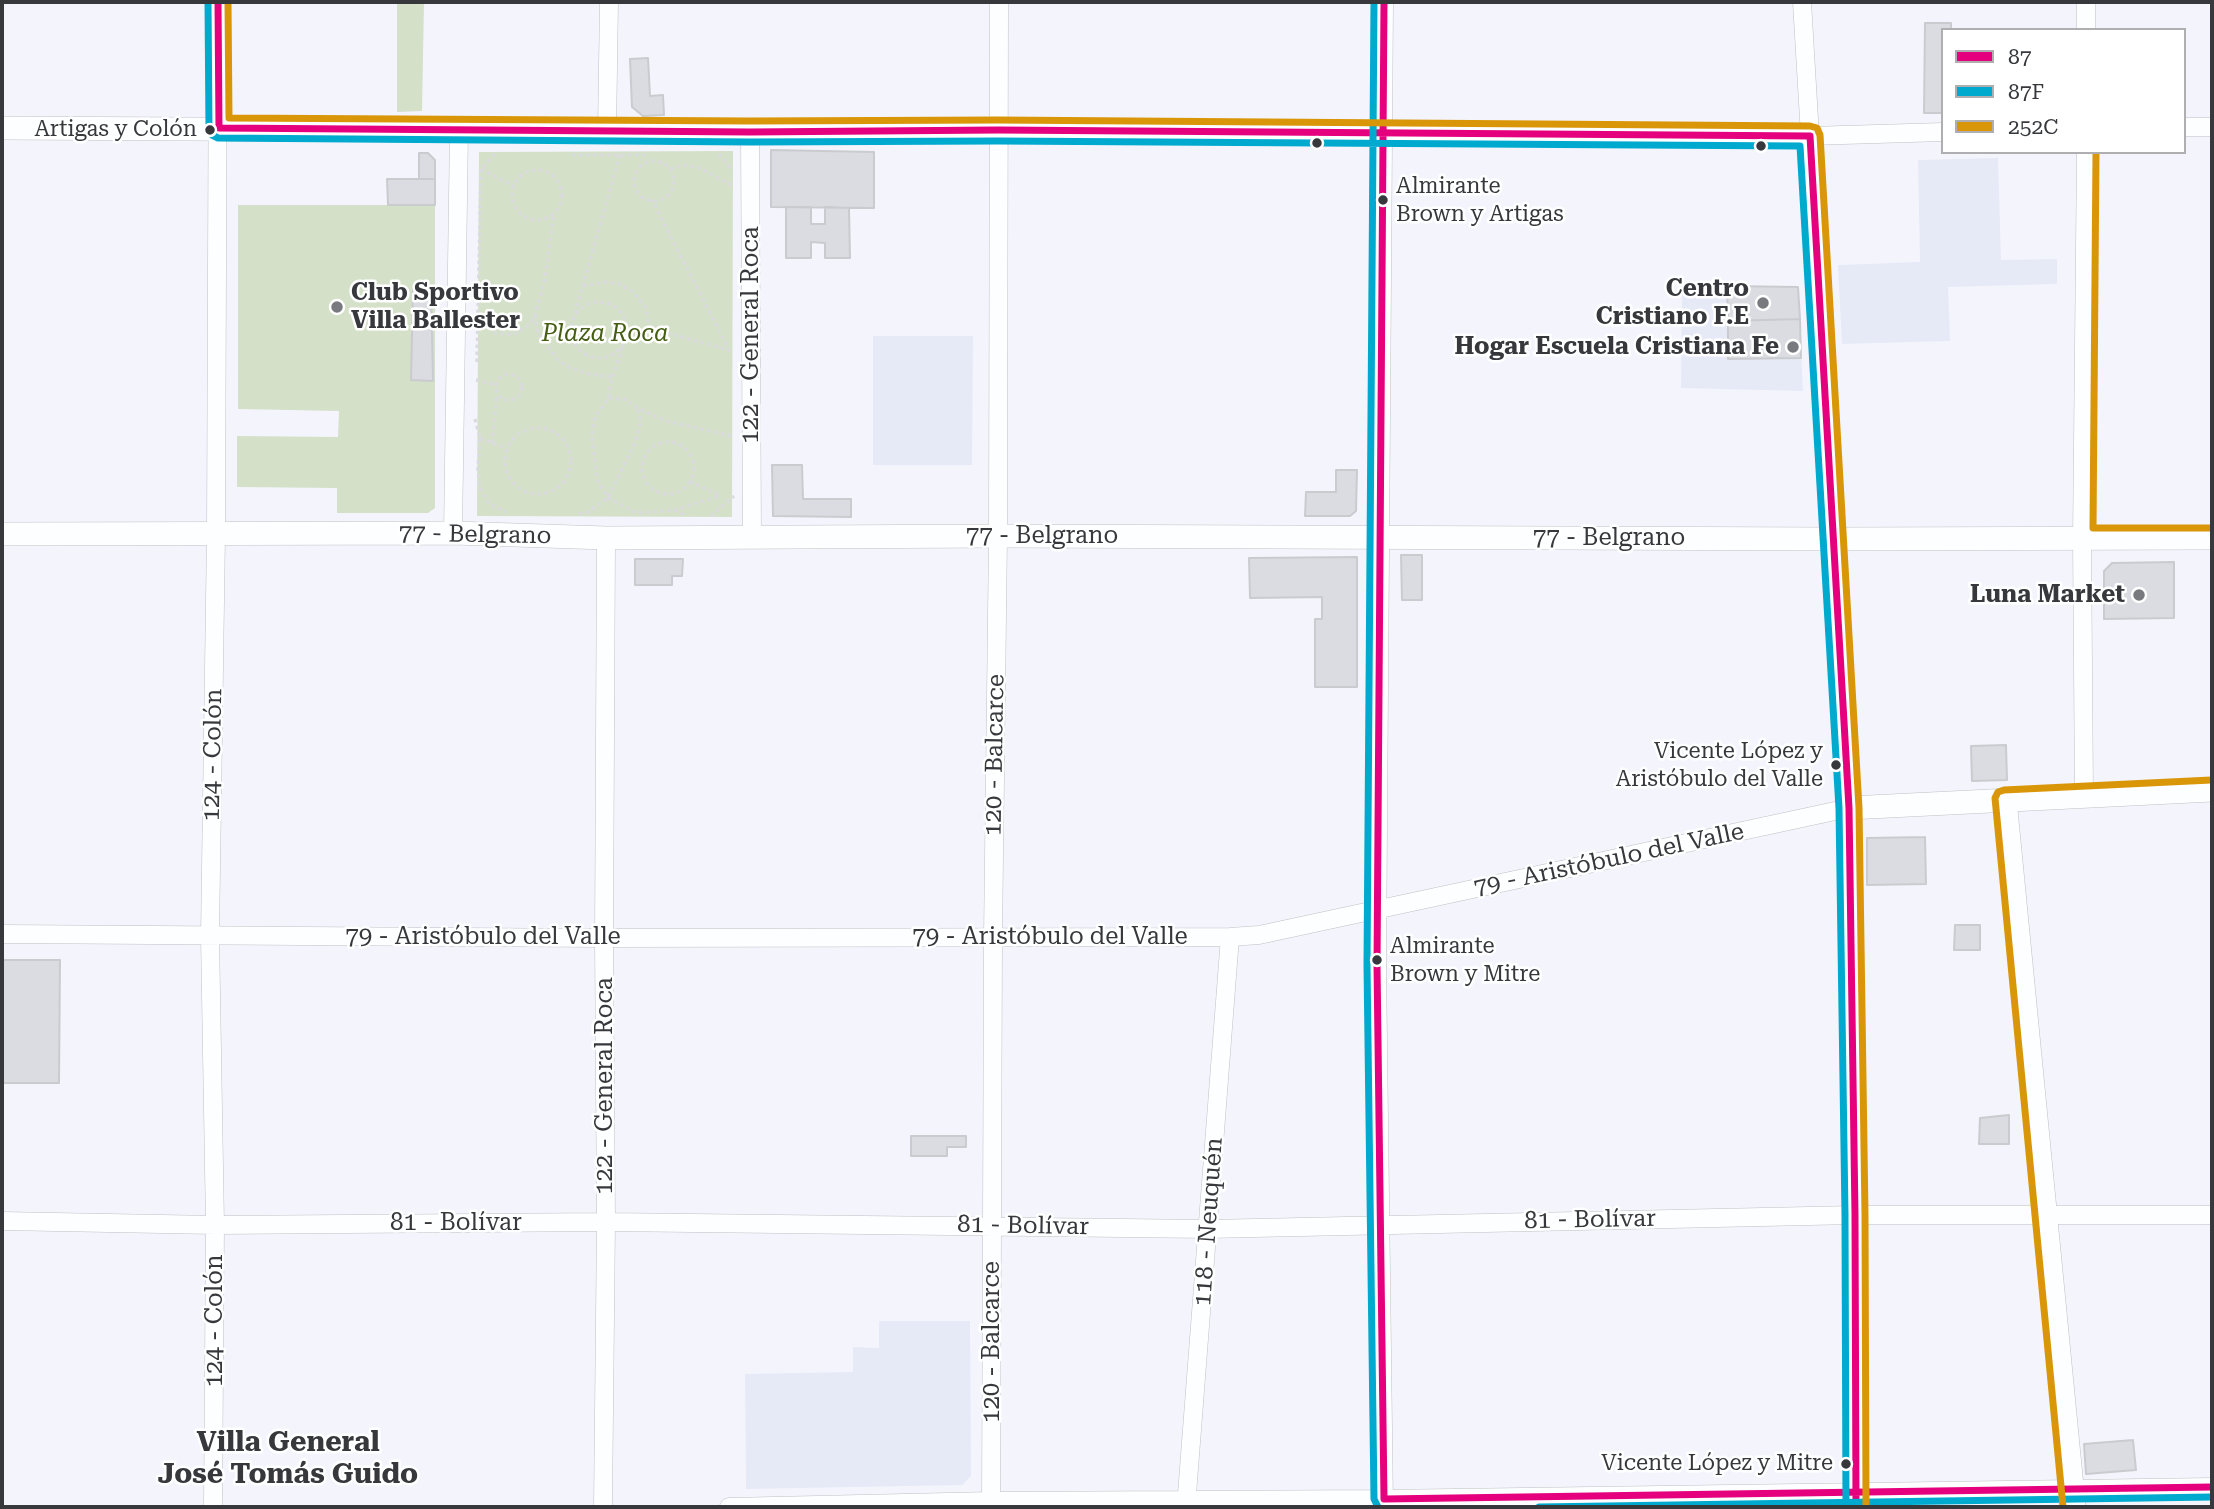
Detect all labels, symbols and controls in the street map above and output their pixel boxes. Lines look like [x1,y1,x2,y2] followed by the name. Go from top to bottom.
[1941,28,2186,154] legend
[2008,45,2032,69] text: 87
[2008,80,2044,104] text: 87F
[2008,115,2058,139] text: 252C
[34,117,197,143] place label: Artigas y Colón
[203,123,217,137] marker: Artigas y Colón
[1310,136,1324,150] unlabelled marker
[1754,139,1768,153] unlabelled marker
[1396,174,1564,226] place label: Almirante Brown y Artigas
[1376,193,1390,207] marker: Almirante Brown y Artigas
[737,226,765,444] street label: 122 - General Roca
[1596,275,1749,331] place label: Centro Cristiano F.E
[351,279,520,335] place label: Club Sportivo Villa Ballester
[1755,295,1771,311] marker: Centro Cristiano F.E
[329,299,345,315] marker: Club Sportivo Villa Ballester
[542,320,668,348] park label: Plaza Roca
[1454,333,1779,361] place label: Hogar Escuela Cristiana Fe
[1785,339,1801,355] marker: Hogar Escuela Cristiana Fe
[398,519,552,551] street label: 77 - Belgrano
[966,522,1118,550] street label: 77 - Belgrano
[1533,524,1685,552] street label: 77 - Belgrano
[1970,581,2125,609] place label: Luna Market
[2131,587,2147,603] marker: Luna Market
[979,674,1011,836] street label: 120 - Balcarce
[197,688,229,822] street label: 124 - Colón
[1616,739,1823,790] place label: Vicente López y Aristóbulo del Valle
[1829,758,1843,772] marker: Vicente López y Aristóbulo del Valle
[1471,817,1747,903] street label: 79 - Aristóbulo del Valle
[345,923,621,951] street label: 79 - Aristóbulo del Valle
[912,923,1188,951] street label: 79 - Aristóbulo del Valle
[1390,934,1540,986] place label: Almirante Brown y Mitre
[1370,953,1384,967] marker: Almirante Brown y Mitre
[591,977,619,1195] street label: 122 - General Roca
[1189,1137,1229,1307] street label: 118 - Neuquén
[1524,1204,1656,1236] street label: 81 - Bolívar
[390,1209,522,1237] street label: 81 - Bolívar
[957,1210,1089,1242] street label: 81 - Bolívar
[201,1255,229,1387] street label: 124 - Colón
[978,1261,1006,1423] street label: 120 - Balcarce
[158,1426,418,1492] district label: Villa General José Tomás Guido
[1601,1451,1833,1477] place label: Vicente López y Mitre
[1839,1457,1853,1471] marker: Vicente López y Mitre

